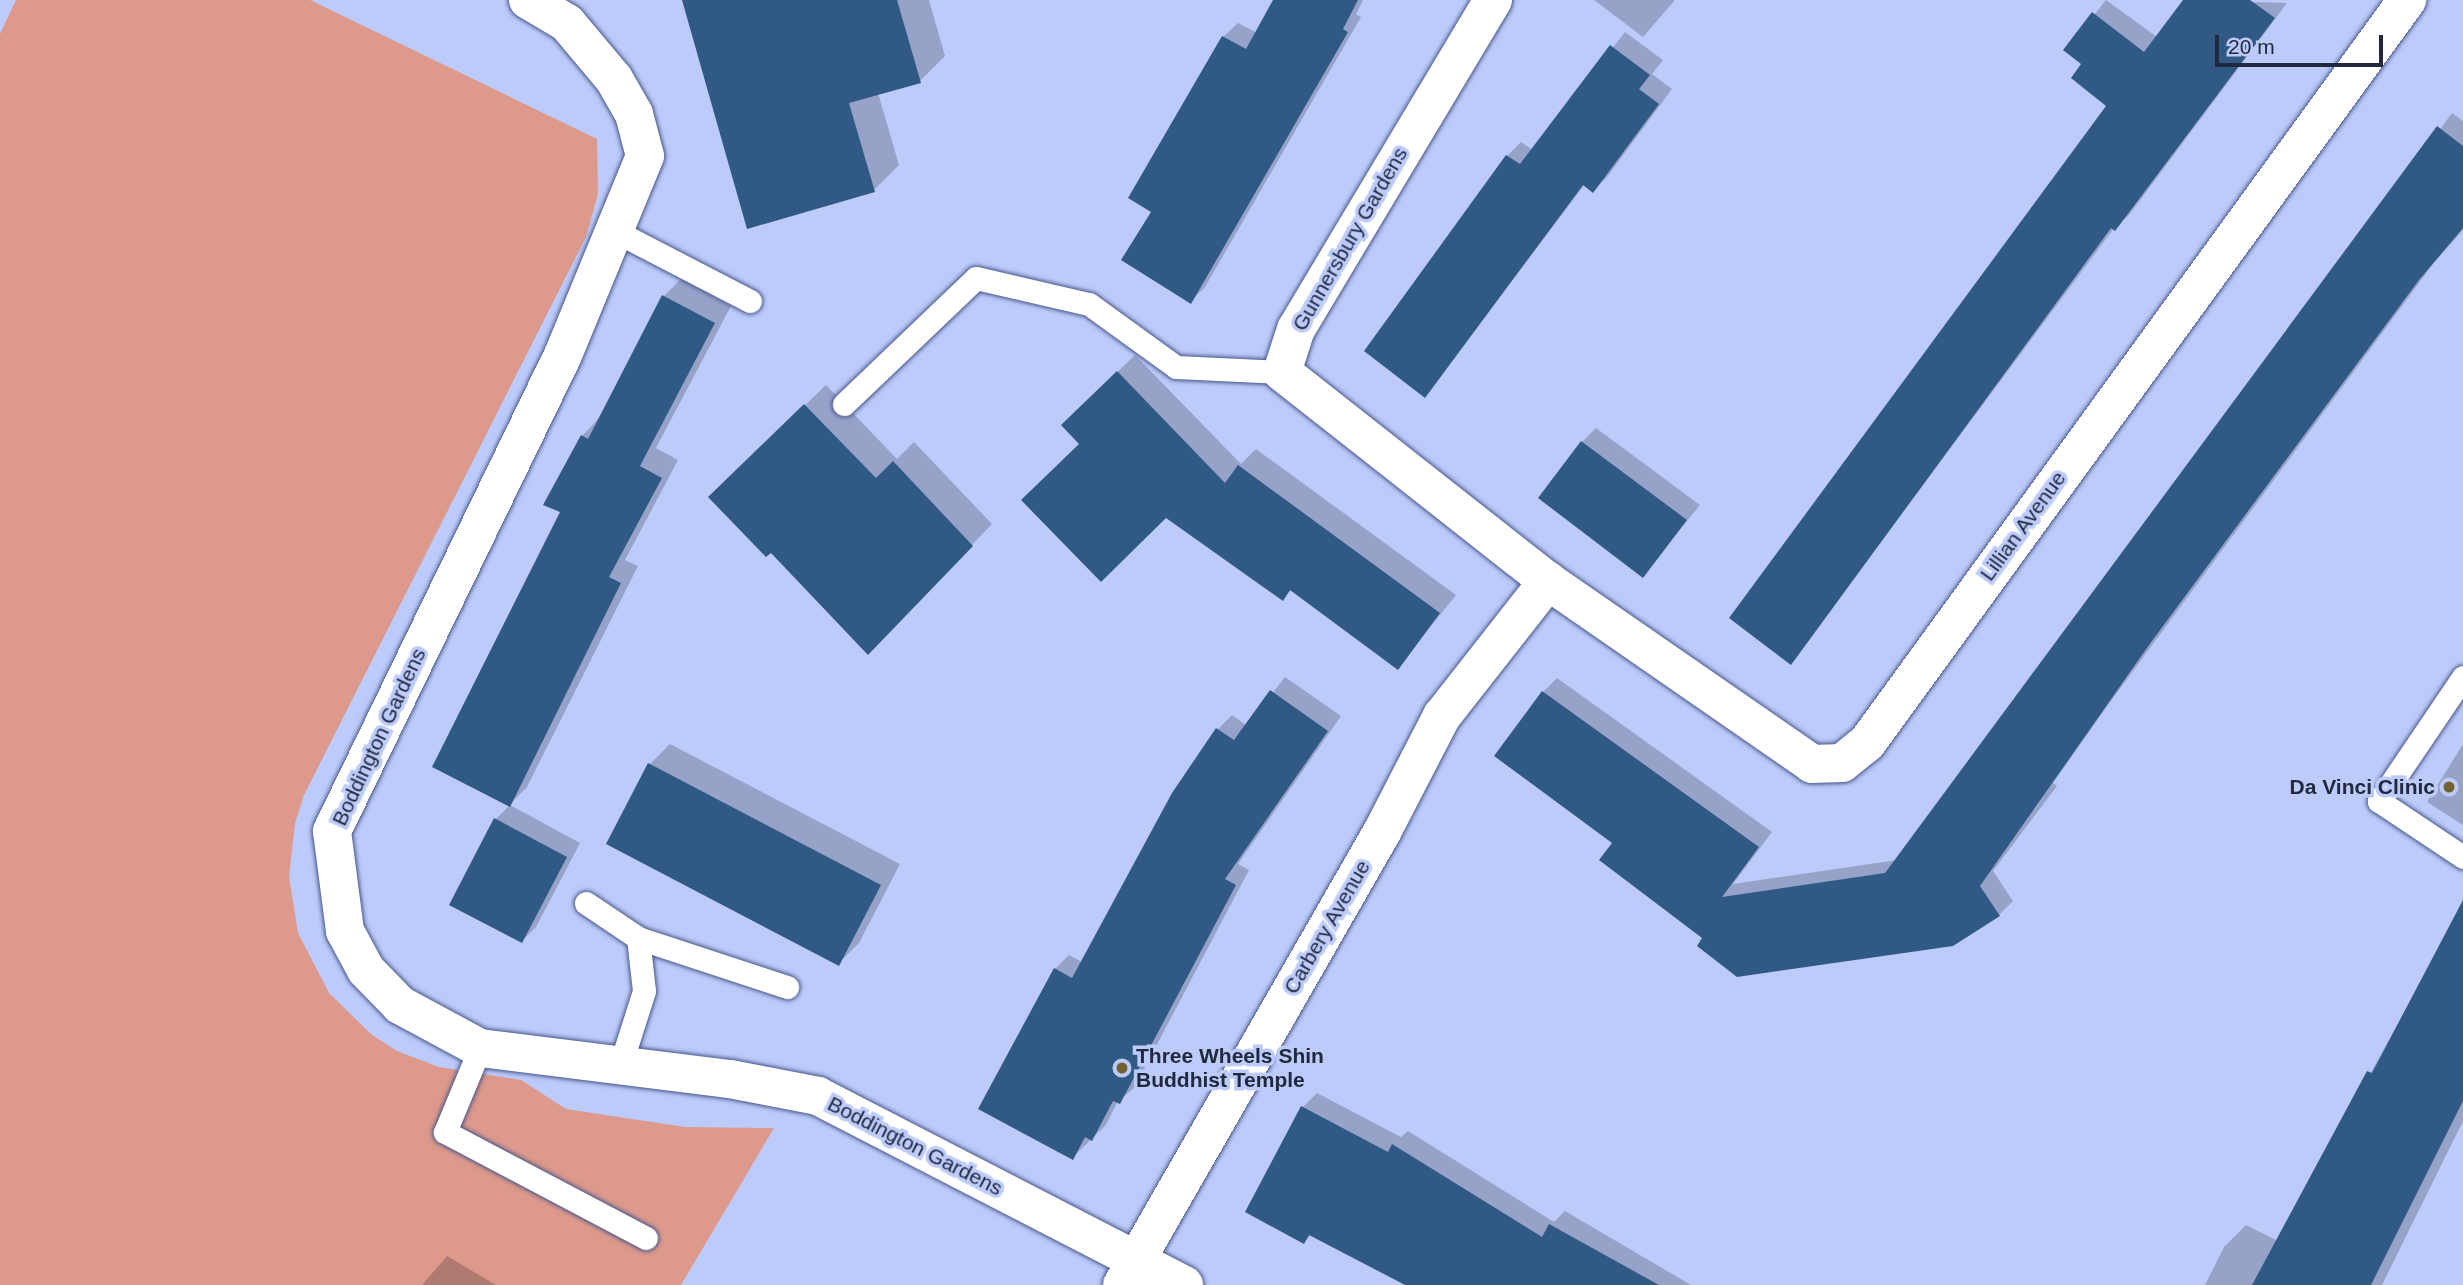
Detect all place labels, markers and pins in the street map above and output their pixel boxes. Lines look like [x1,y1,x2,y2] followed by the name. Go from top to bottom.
[2290,774,2435,800] place label: Da Vinci Clinic
[2441,779,2457,795] marker: Da Vinci Clinic
[1136,1043,1324,1093] place label: Three Wheels Shin Buddhist Temple
[1114,1060,1130,1076] marker: Three Wheels Shin Buddhist Temple

